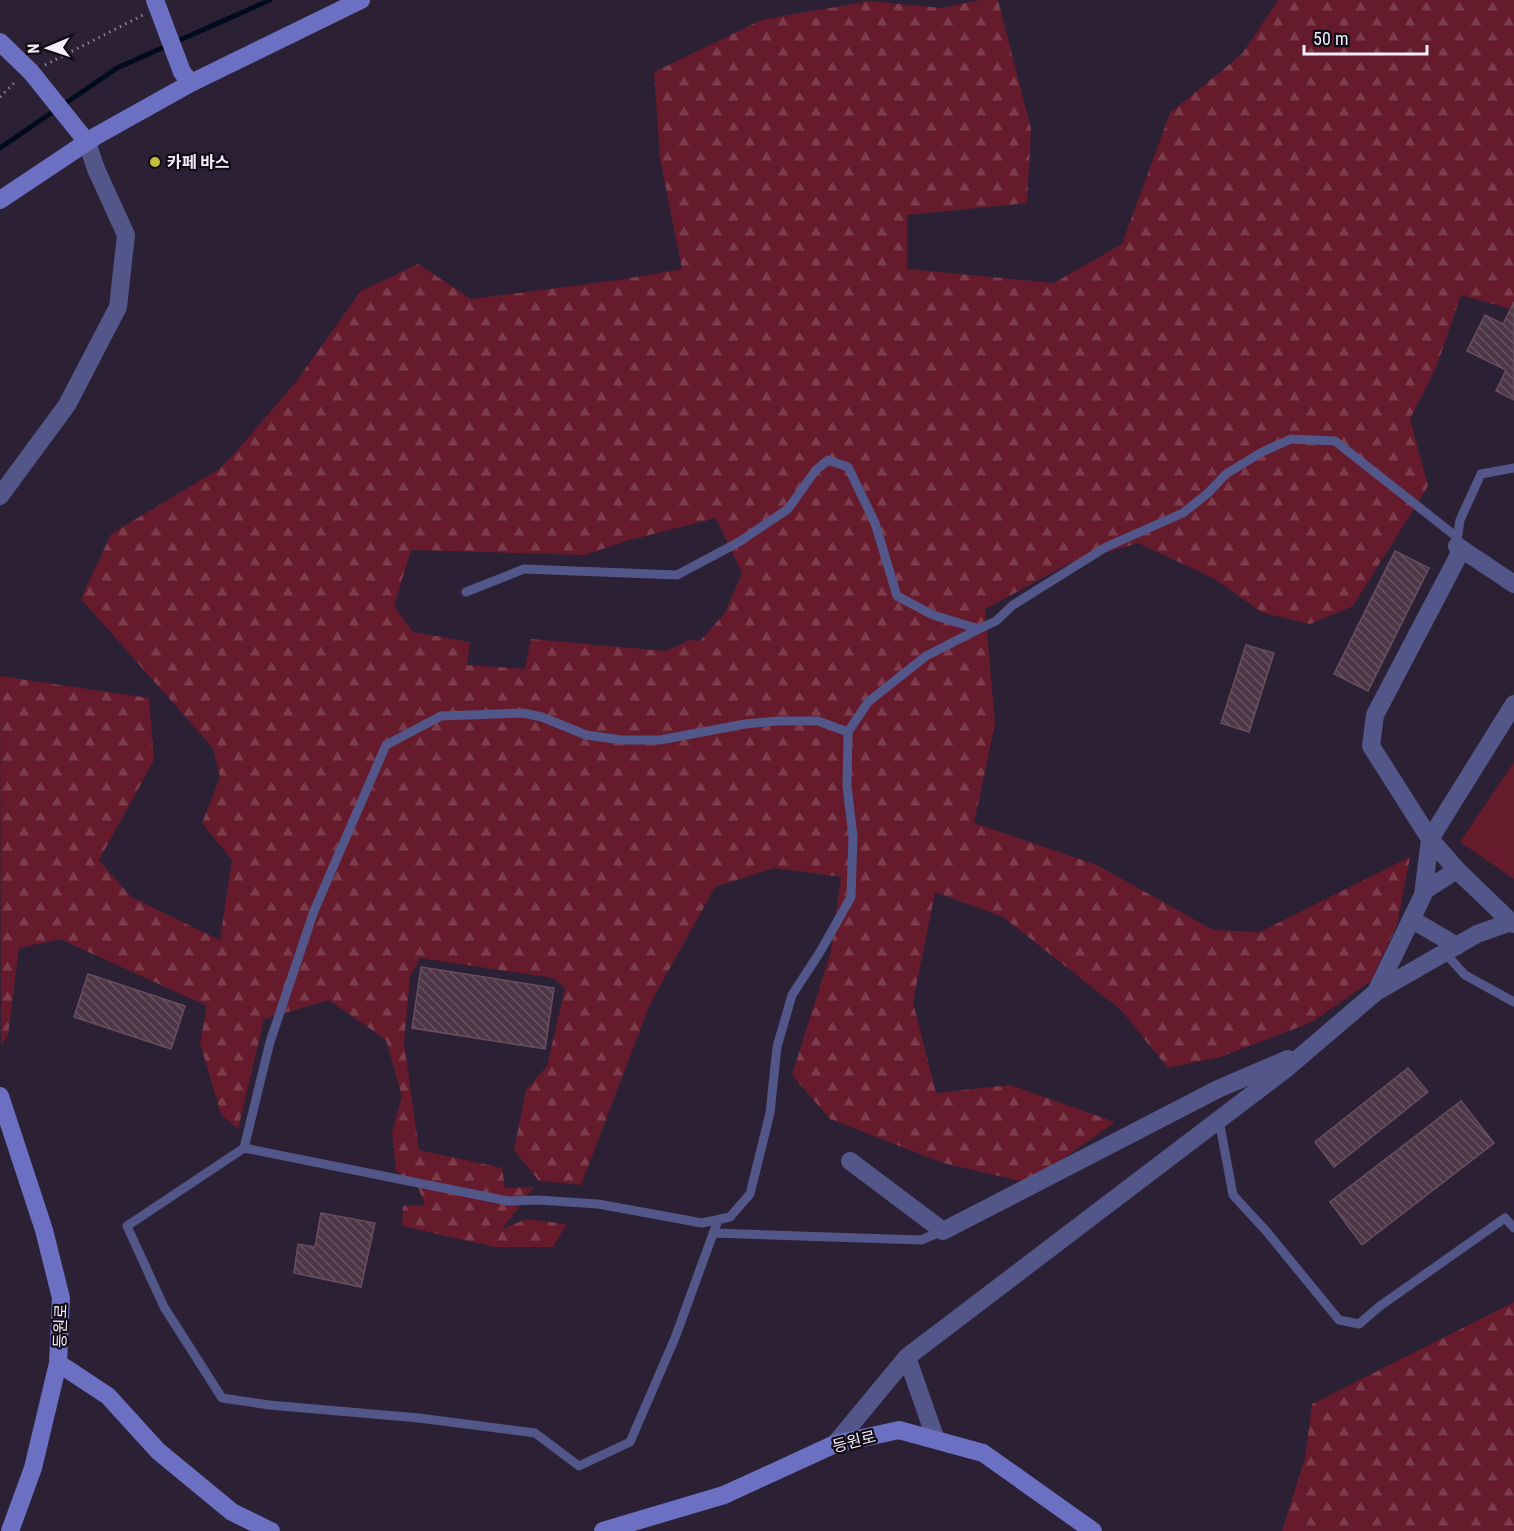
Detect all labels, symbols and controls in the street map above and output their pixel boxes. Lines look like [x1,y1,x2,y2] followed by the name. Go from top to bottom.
[18,18,78,78] north arrow
[1304,18,1427,56] scale bar
[1313,28,1348,49] text: 50 m
[24,43,43,54] text: N
[167,153,230,172] place label: 카페 바스
[148,155,162,169] marker: 카페 바스
[50,1303,71,1348] street label: 등원로
[830,1427,878,1456] street label: 등원로

